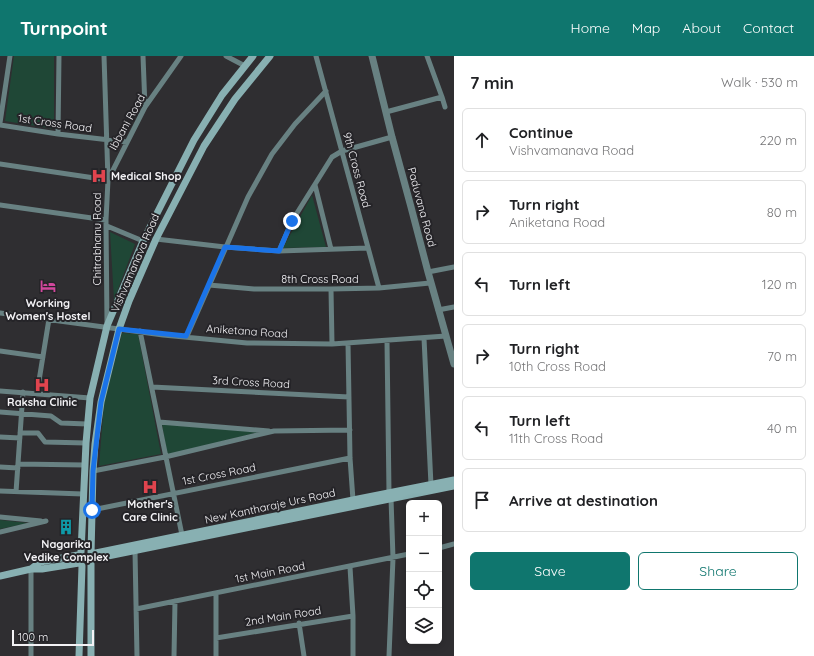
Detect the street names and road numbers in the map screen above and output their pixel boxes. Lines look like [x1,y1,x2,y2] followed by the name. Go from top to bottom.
[106,92,148,152] street label: Ibbani Road
[17,111,93,135] street label: 1st Cross Road
[340,131,374,209] street label: 9th Cross Road
[405,166,439,248] street label: Paduvana Road
[90,193,104,285] street label: Chitrabhanu Road
[108,212,162,314] street label: Vishvamanava Road
[281,272,359,286] street label: 8th Cross Road
[206,321,288,341] street label: Aniketana Road
[212,373,290,391] street label: 3rd Cross Road
[181,460,257,488] street label: 1st Cross Road
[203,485,337,527] street label: New Kantharaje Urs Road
[234,558,306,586] street label: 1st Main Road
[244,603,322,629] street label: 2nd Main Road

